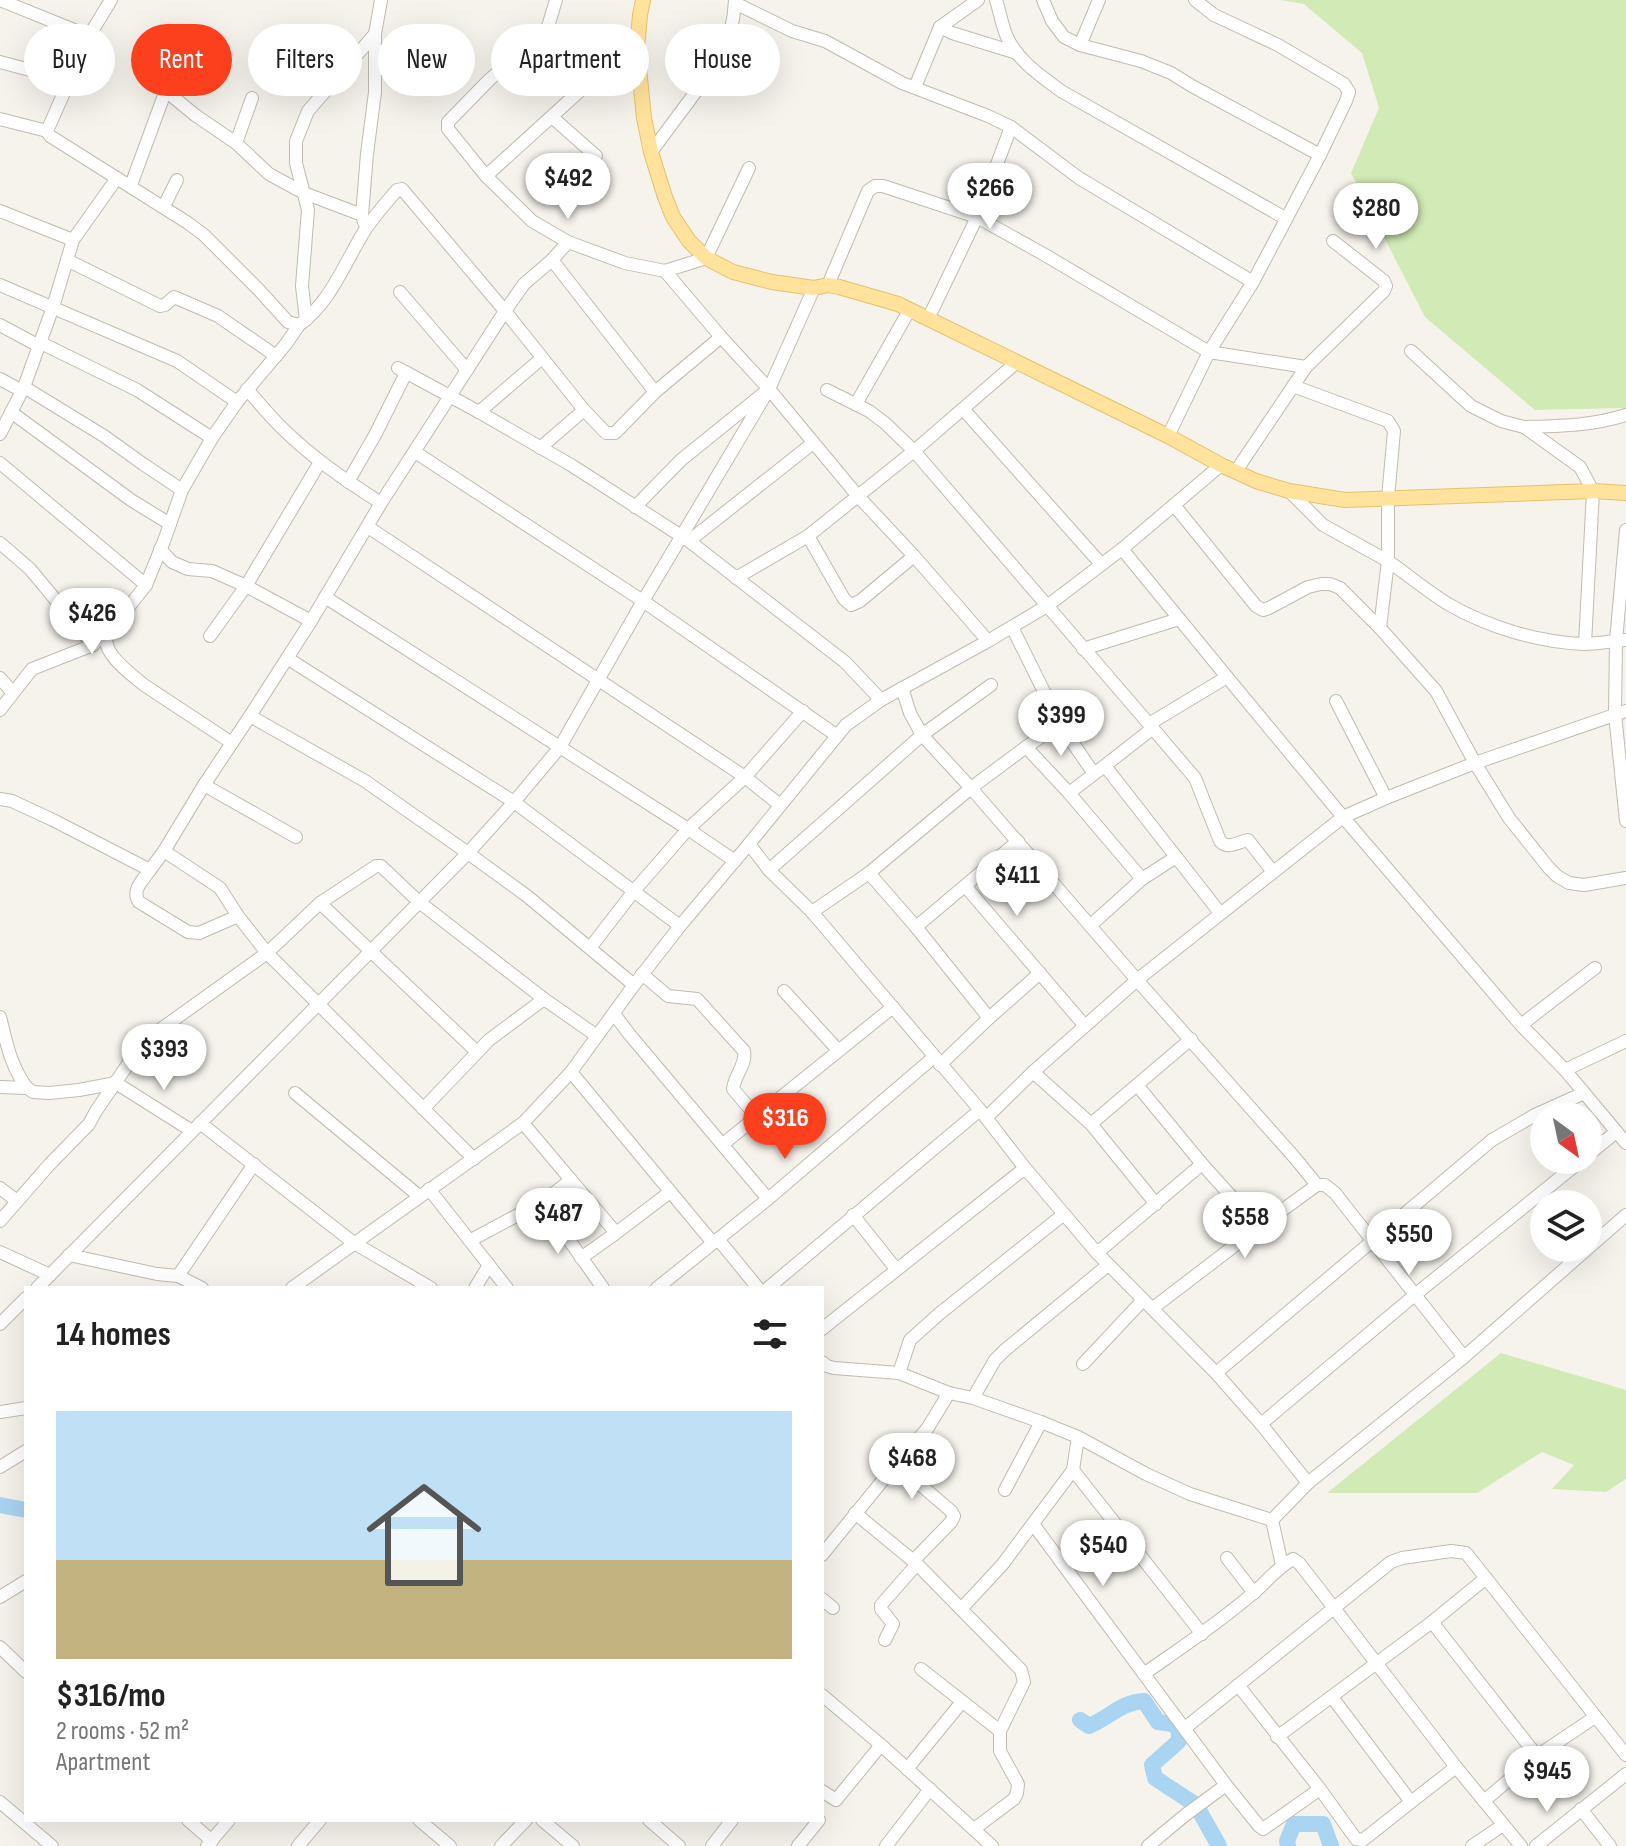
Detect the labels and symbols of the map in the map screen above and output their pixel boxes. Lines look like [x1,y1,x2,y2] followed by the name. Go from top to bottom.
[521,153,615,221] pin: $492
[943,163,1037,231] pin: $266
[1329,183,1423,251] pin: $280
[45,588,139,656] pin: $426
[1014,690,1108,758] pin: $399
[970,850,1064,918] pin: $411
[117,1024,211,1092] pin: $393
[738,1093,832,1161] pin: $316
[1530,1102,1602,1174] north arrow
[511,1188,605,1256] pin: $487
[1198,1192,1292,1260] pin: $558
[1362,1209,1456,1277] pin: $550
[865,1433,959,1501] pin: $468
[1056,1520,1150,1588] pin: $540
[1500,1746,1594,1814] pin: $945

